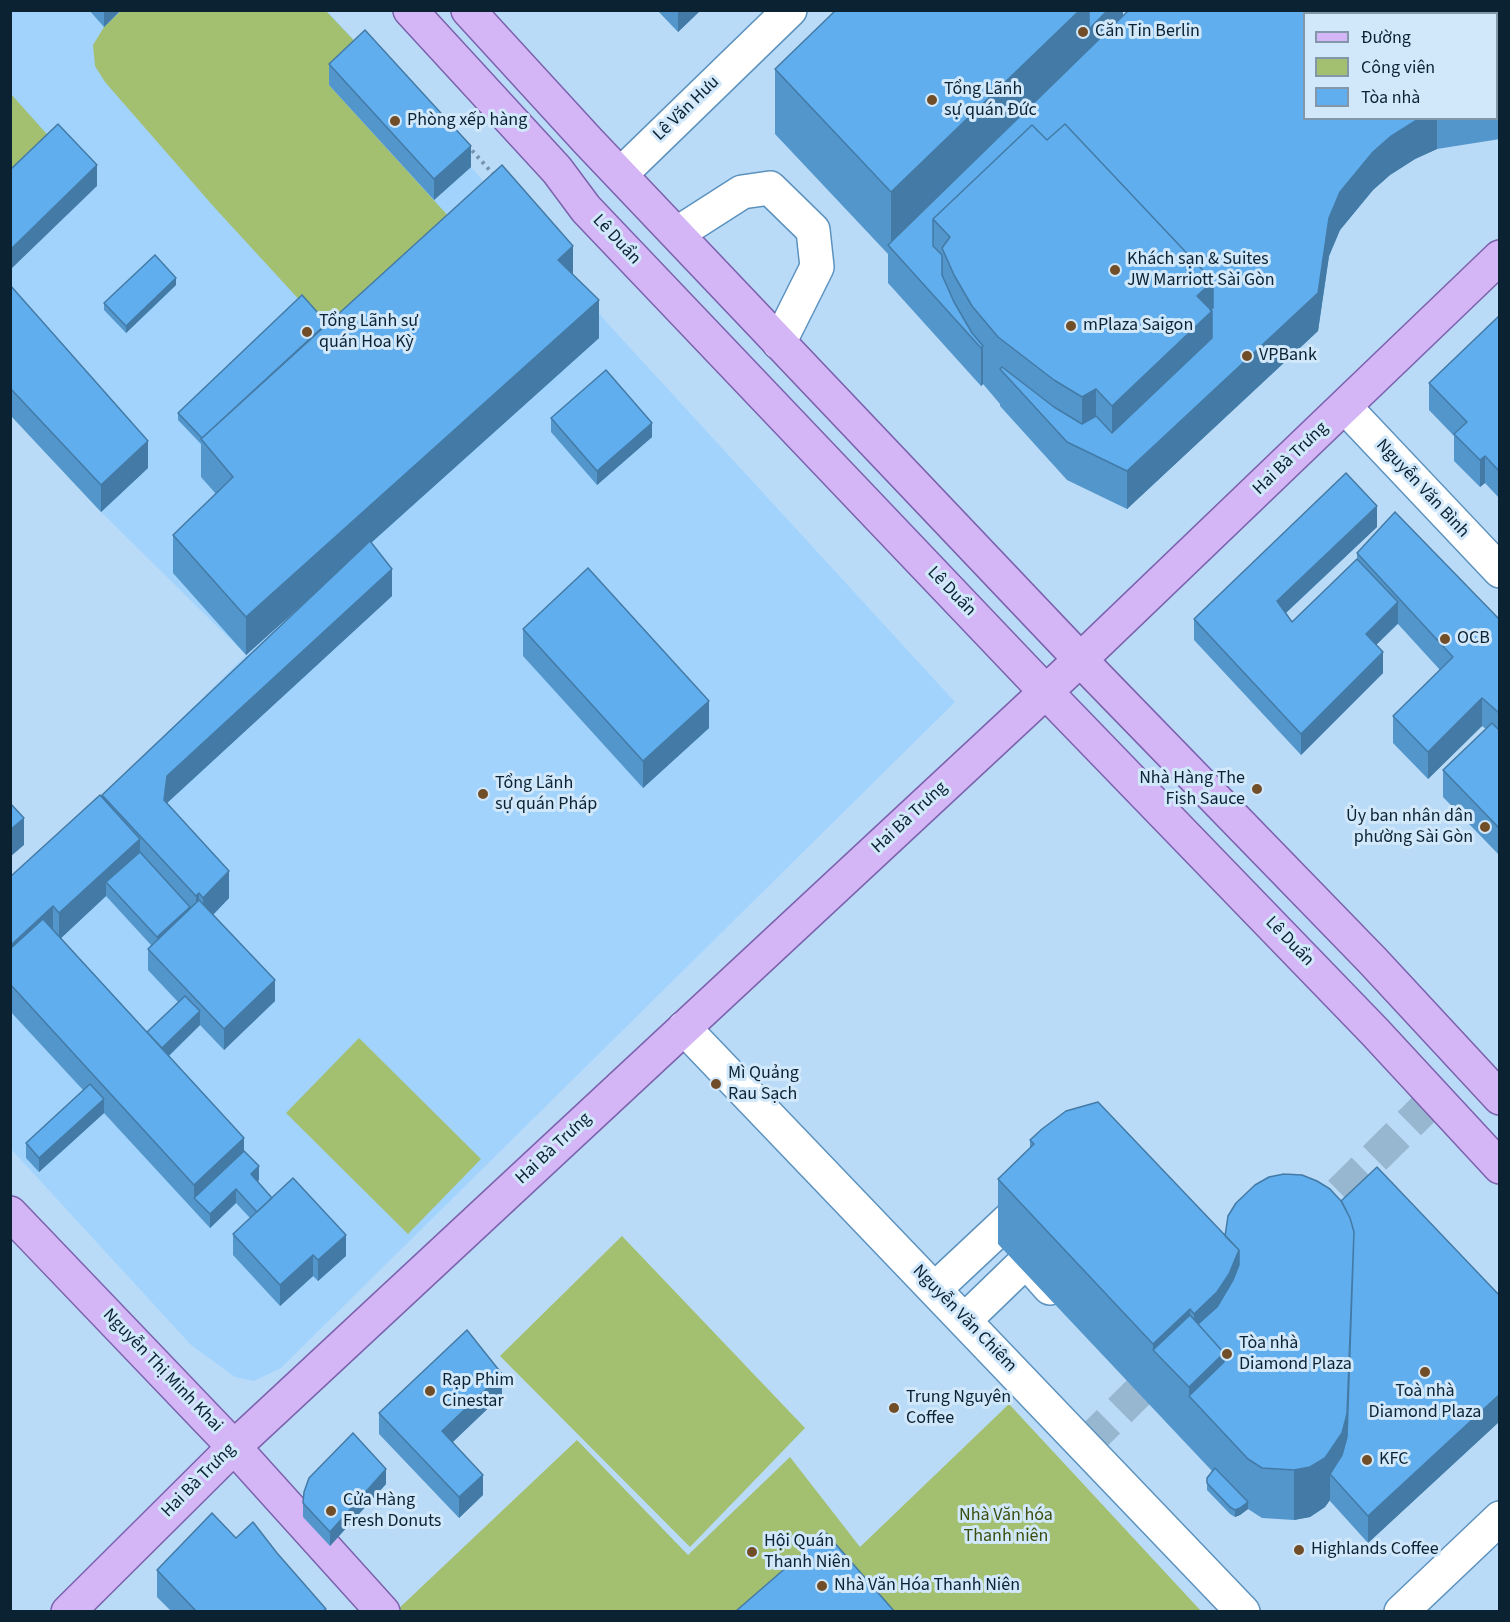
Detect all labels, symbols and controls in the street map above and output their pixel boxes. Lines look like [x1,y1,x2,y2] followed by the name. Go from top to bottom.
[1303,12,1498,120] legend
[1095,21,1200,43] place label: Căn Tin Berlin
[1076,25,1090,39] marker: Căn Tin Berlin
[1361,25,1411,50] text: Đường
[1361,55,1435,80] text: Công viên
[649,72,725,146] street label: Lê Văn Hưu
[944,79,1037,122] place label: Tổng Lãnh sự quán Đức
[1361,85,1420,110] text: Tòa nhà
[925,93,939,107] marker: Tổng Lãnh sự quán Đức
[407,110,527,132] place label: Phòng xếp hàng
[388,114,402,128] marker: Phòng xếp hàng
[587,210,645,270] street label: Lê Duẩn
[1127,249,1275,292] place label: Khách sạn & Suites JW Marriott Sài Gòn
[1108,263,1122,277] marker: Khách sạn & Suites JW Marriott Sài Gòn
[319,311,418,354] place label: Tổng Lãnh sự quán Hoa Kỳ
[1083,315,1193,337] place label: mPlaza Saigon
[1064,319,1078,333] marker: mPlaza Saigon
[300,325,314,339] marker: Tổng Lãnh sự quán Hoa Kỳ
[1259,345,1317,367] place label: VPBank
[1240,349,1254,363] marker: VPBank
[1249,418,1333,500] street label: Hai Bà Trưng
[1371,435,1473,543] street label: Nguyễn Văn Bình
[922,563,980,621] street label: Lê Duẩn
[1457,628,1490,650] place label: OCB
[1438,632,1452,646] marker: OCB
[1139,768,1245,810] place label: Nhà Hàng The Fish Sauce
[495,773,597,816] place label: Tổng Lãnh sự quán Pháp
[868,777,952,859] street label: Hai Bà Trưng
[1250,782,1264,796] marker: Nhà Hàng The Fish Sauce
[476,787,490,801] marker: Tổng Lãnh sự quán Pháp
[1346,806,1473,848] place label: Ủy ban nhân dân phường Sài Gòn
[1478,820,1492,834] marker: Ủy ban nhân dân phường Sài Gòn
[1260,913,1318,971] street label: Lê Duẩn
[728,1063,799,1106] place label: Mì Quảng Rau Sạch
[709,1077,723,1091] marker: Mì Quảng Rau Sạch
[512,1108,596,1190] street label: Hai Bà Trưng
[907,1261,1021,1377] street label: Nguyễn Văn Chiêm
[98,1305,226,1437] street label: Nguyễn Thị Minh Khai
[1239,1333,1352,1376] place label: Tòa nhà Diamond Plaza
[1220,1347,1234,1361] marker: Tòa nhà Diamond Plaza
[1418,1365,1432,1379] marker: Toà nhà Diamond Plaza
[442,1370,514,1412] place label: Rạp Phim Cinestar
[1369,1381,1481,1424] place label: Toà nhà Diamond Plaza
[423,1384,437,1398] marker: Rạp Phim Cinestar
[906,1387,1011,1430] place label: Trung Nguyên Coffee
[887,1401,901,1415] marker: Trung Nguyên Coffee
[157,1439,241,1523] street label: Hai Bà Trưng
[1379,1449,1408,1471] place label: KFC
[1360,1453,1374,1467] marker: KFC
[343,1490,441,1532] place label: Cửa Hàng Fresh Donuts
[324,1504,338,1518] marker: Cửa Hàng Fresh Donuts
[959,1505,1053,1547] park label: Nhà Văn hóa Thanh niên
[764,1531,851,1574] place label: Hội Quán Thanh Niên
[1311,1539,1439,1561] place label: Highlands Coffee
[1292,1543,1306,1557] marker: Highlands Coffee
[745,1545,759,1559] marker: Hội Quán Thanh Niên
[834,1575,1020,1597] place label: Nhà Văn Hóa Thanh Niên
[815,1579,829,1593] marker: Nhà Văn Hóa Thanh Niên

